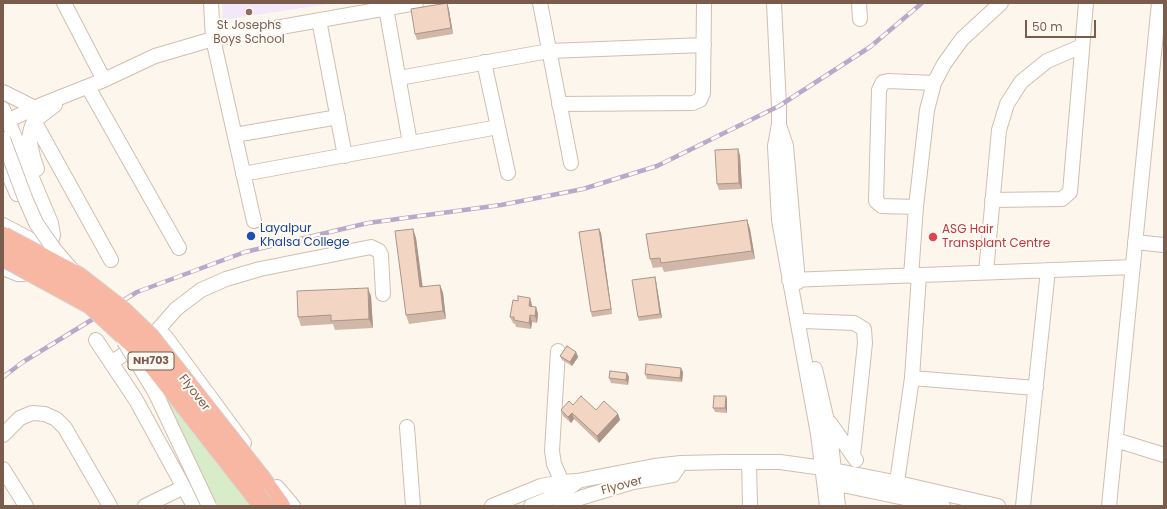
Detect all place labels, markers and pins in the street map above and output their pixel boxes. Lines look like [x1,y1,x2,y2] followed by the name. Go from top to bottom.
[244,7,254,17] marker: St Josephs Boys School
[213,19,285,47] place label: St Josephs Boys School
[260,222,349,250] place label: Layalpur Khalsa College
[942,223,1050,251] place label: ASG Hair Transplant Centre
[245,230,257,242] marker: Layalpur Khalsa College
[927,231,939,243] marker: ASG Hair Transplant Centre

